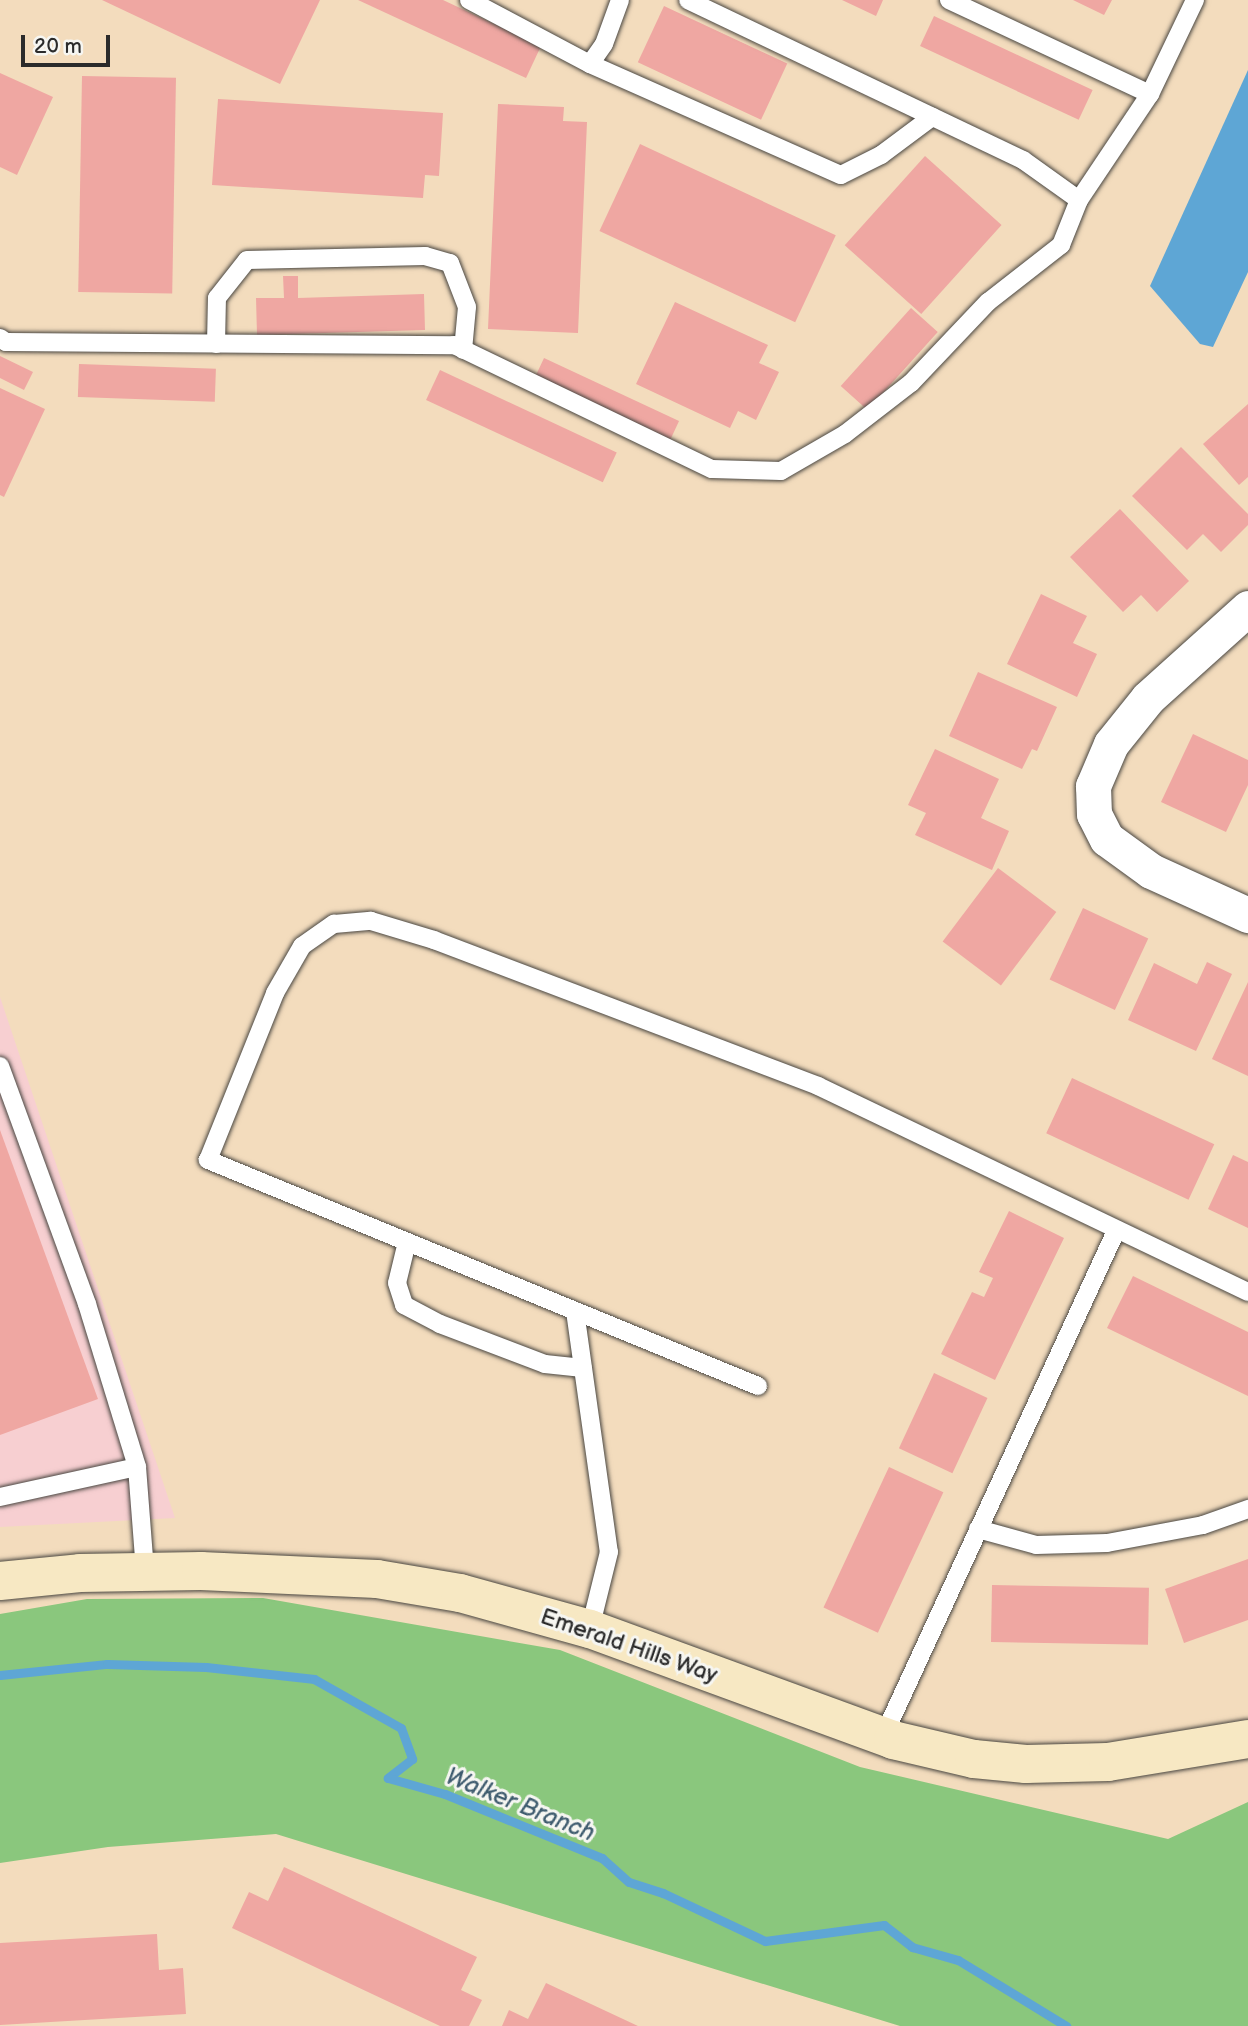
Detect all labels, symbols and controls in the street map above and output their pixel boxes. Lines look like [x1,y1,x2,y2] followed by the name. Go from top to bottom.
[24,21,114,65] scale bar
[34,34,82,59] text: 20 m
[536,1603,722,1689] street label: Emerald Hills Way
[441,1762,599,1848] water label: Walker Branch

